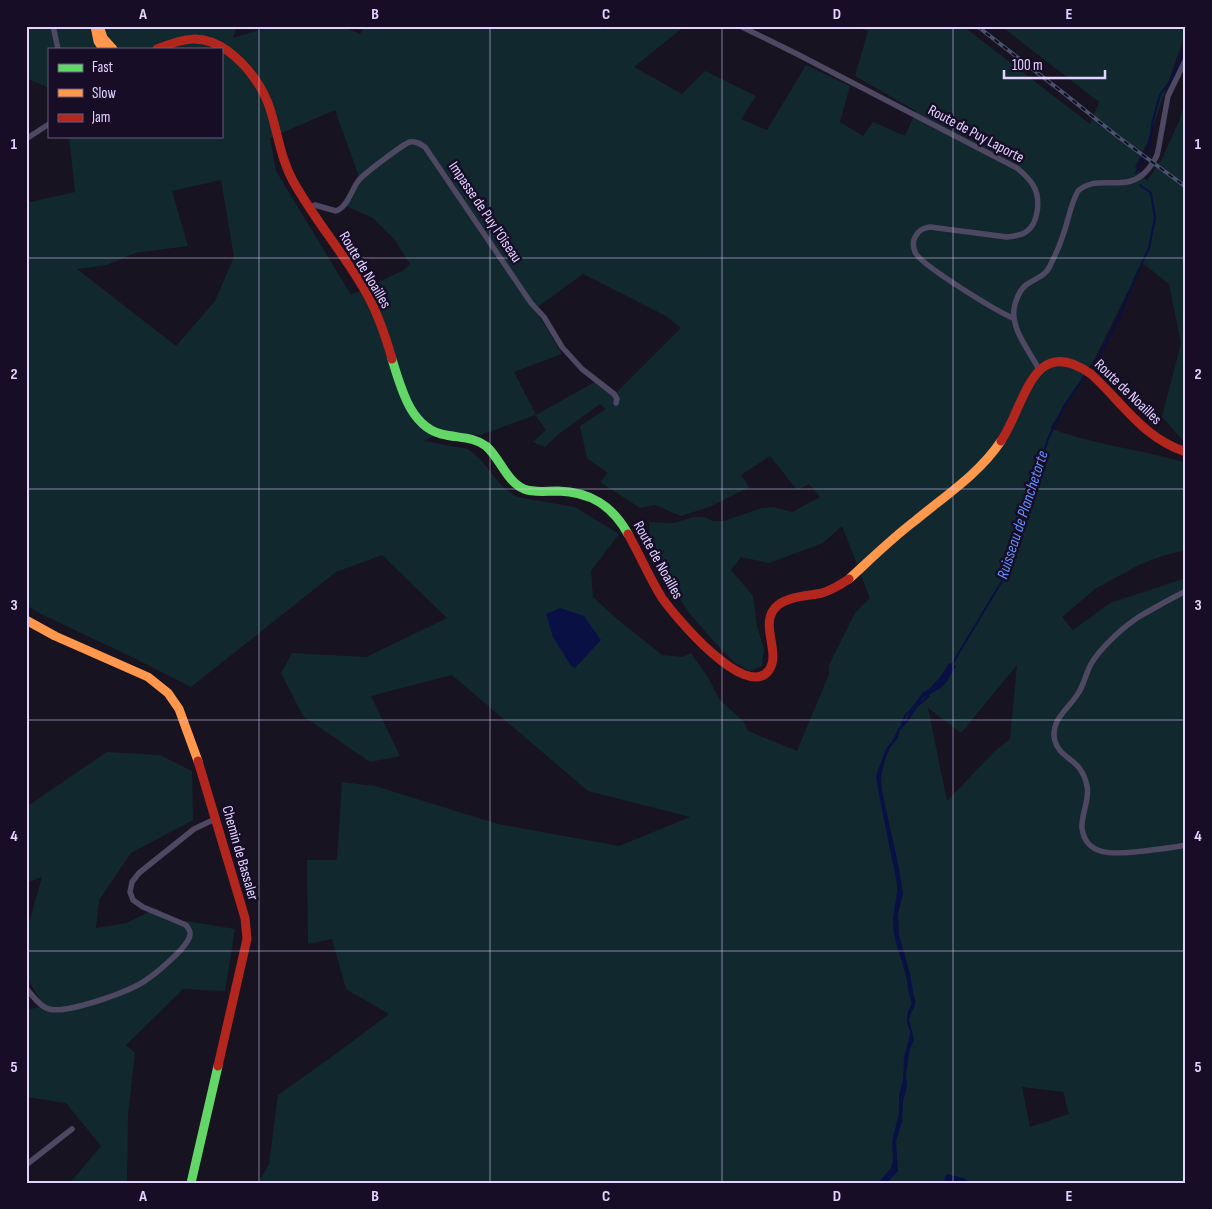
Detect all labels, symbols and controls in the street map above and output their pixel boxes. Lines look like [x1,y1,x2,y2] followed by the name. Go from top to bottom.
[138,5,147,24] text: A
[371,5,379,24] text: B
[602,5,610,24] text: C
[833,5,841,24] text: D
[1066,5,1073,24] text: E
[48,48,222,138] legend
[1004,48,1106,80] scale bar
[1012,56,1043,75] text: 100 m
[92,58,114,77] text: Fast
[92,84,116,103] text: Slow
[925,101,1027,167] street label: Route de Puy Laporte
[91,108,110,127] text: Jam
[11,135,18,154] text: 1
[1195,135,1202,154] text: 1
[444,158,526,266] street label: Impasse de Puy l'Oiseau
[335,228,395,312] street label: Route de Noailles
[1090,355,1166,429] street label: Route de Noailles
[10,365,18,384] text: 2
[1194,365,1202,384] text: 2
[993,449,1053,581] water label: Ruisseau de Planchetorte
[629,518,687,602] street label: Route de Noailles
[10,596,18,615] text: 3
[1194,596,1202,615] text: 3
[217,803,263,903] street label: Chemin de Bassaler
[10,827,18,846] text: 4
[1194,827,1202,846] text: 4
[10,1058,18,1077] text: 5
[1194,1058,1202,1077] text: 5
[138,1187,147,1206] text: A
[371,1187,379,1206] text: B
[602,1187,610,1206] text: C
[833,1187,841,1206] text: D
[1066,1187,1073,1206] text: E

